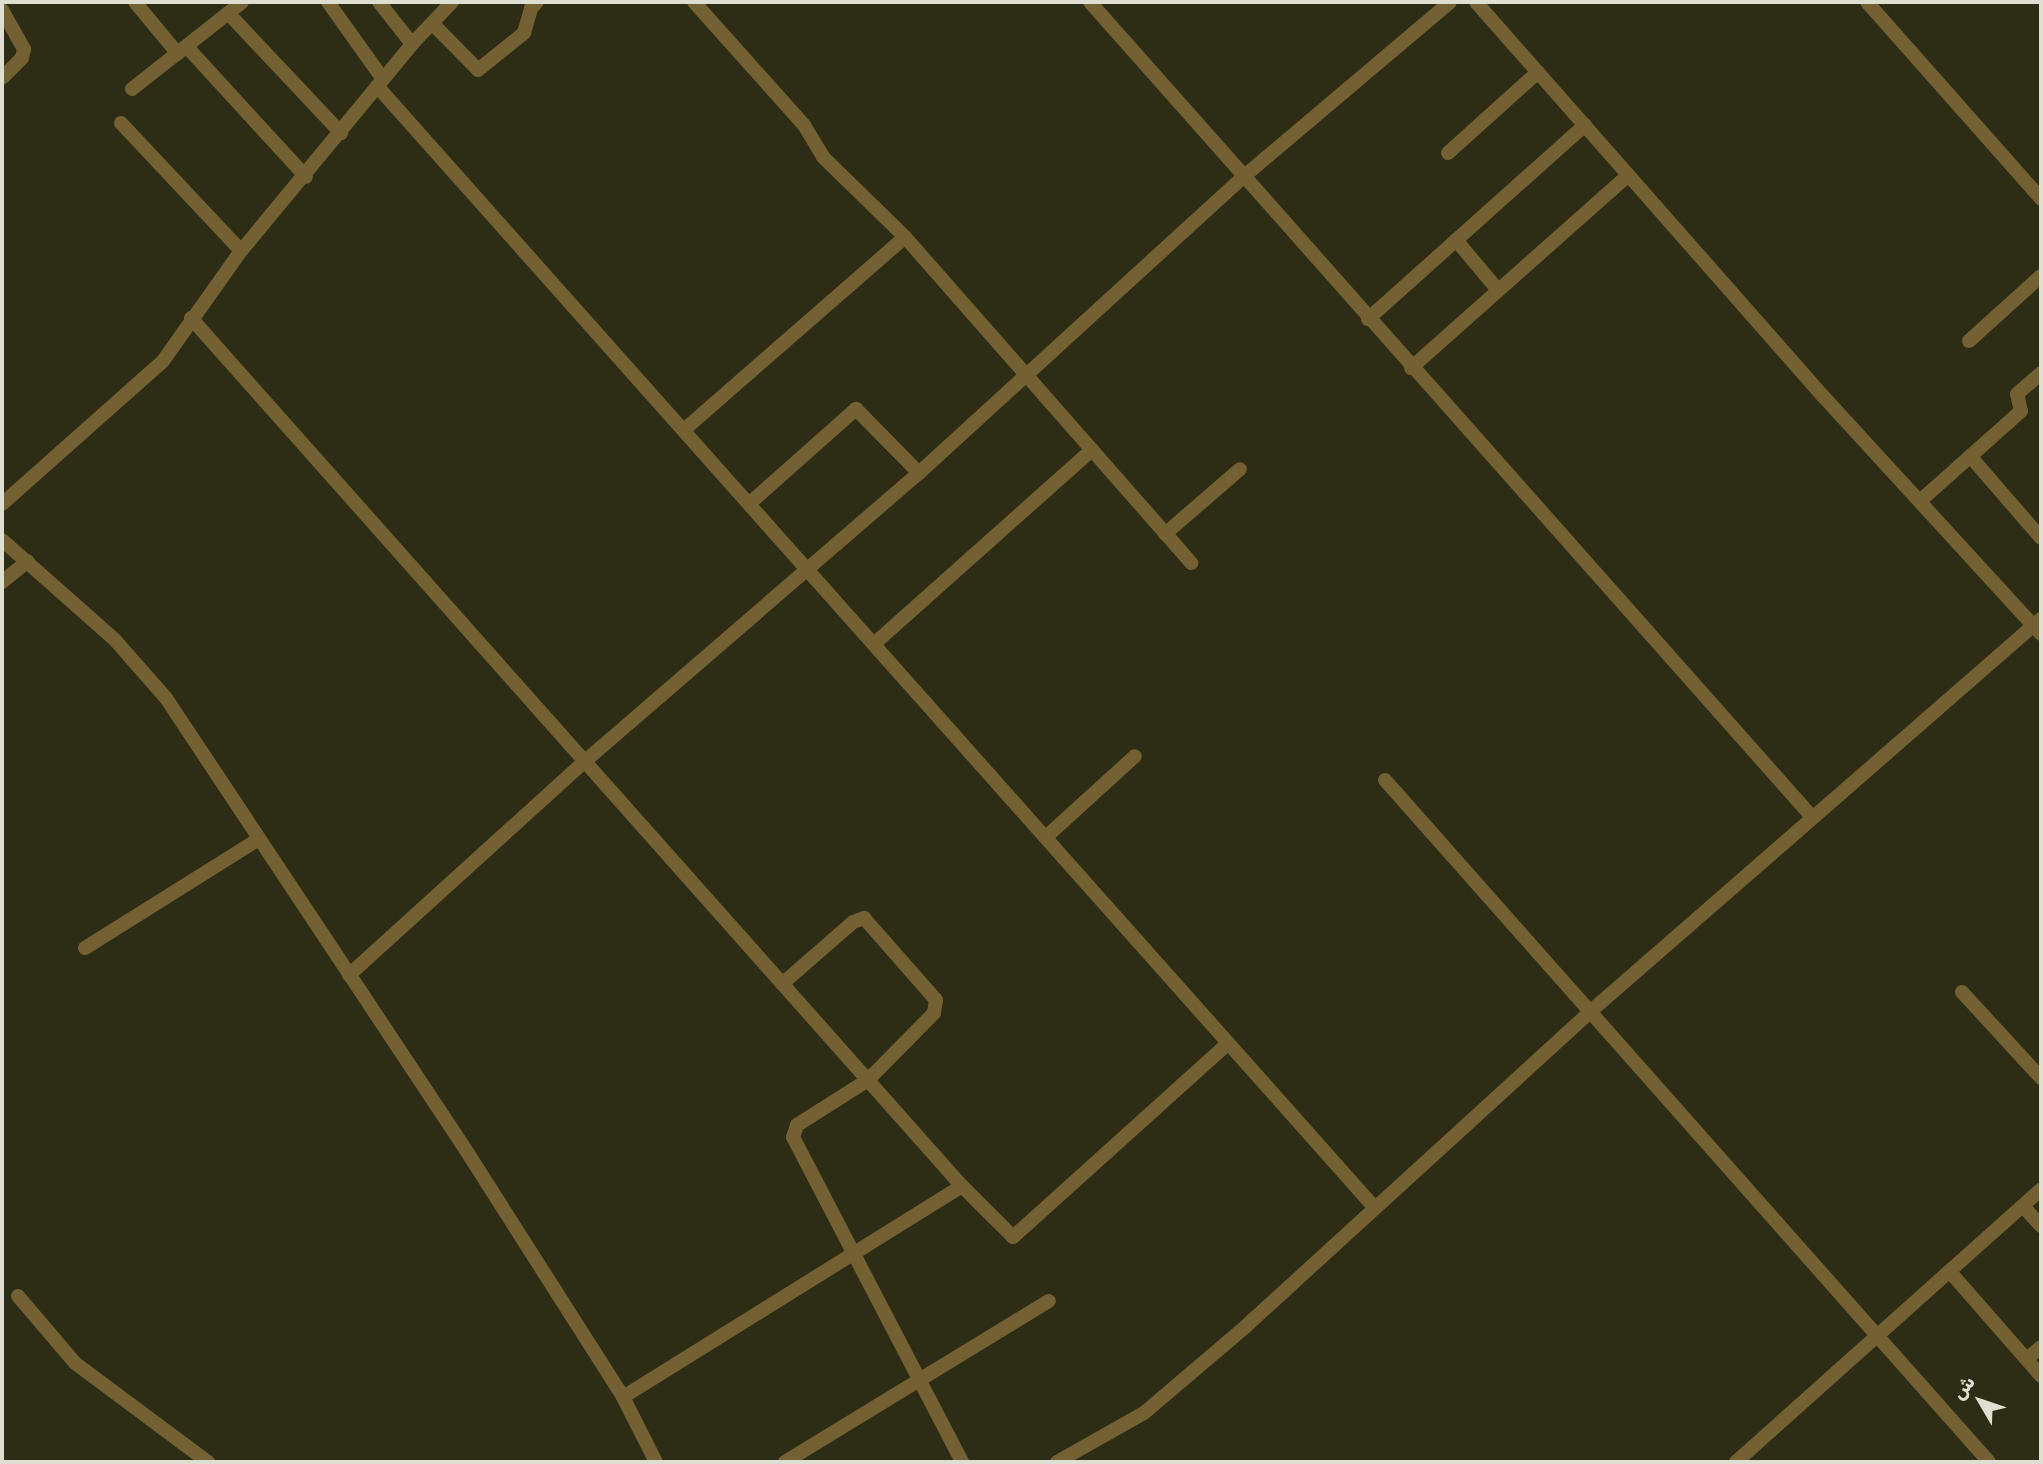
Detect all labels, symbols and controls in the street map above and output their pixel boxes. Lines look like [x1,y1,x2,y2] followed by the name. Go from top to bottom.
[1945,1366,2015,1436] north arrow
[1947,1371,1980,1404] text: ش

